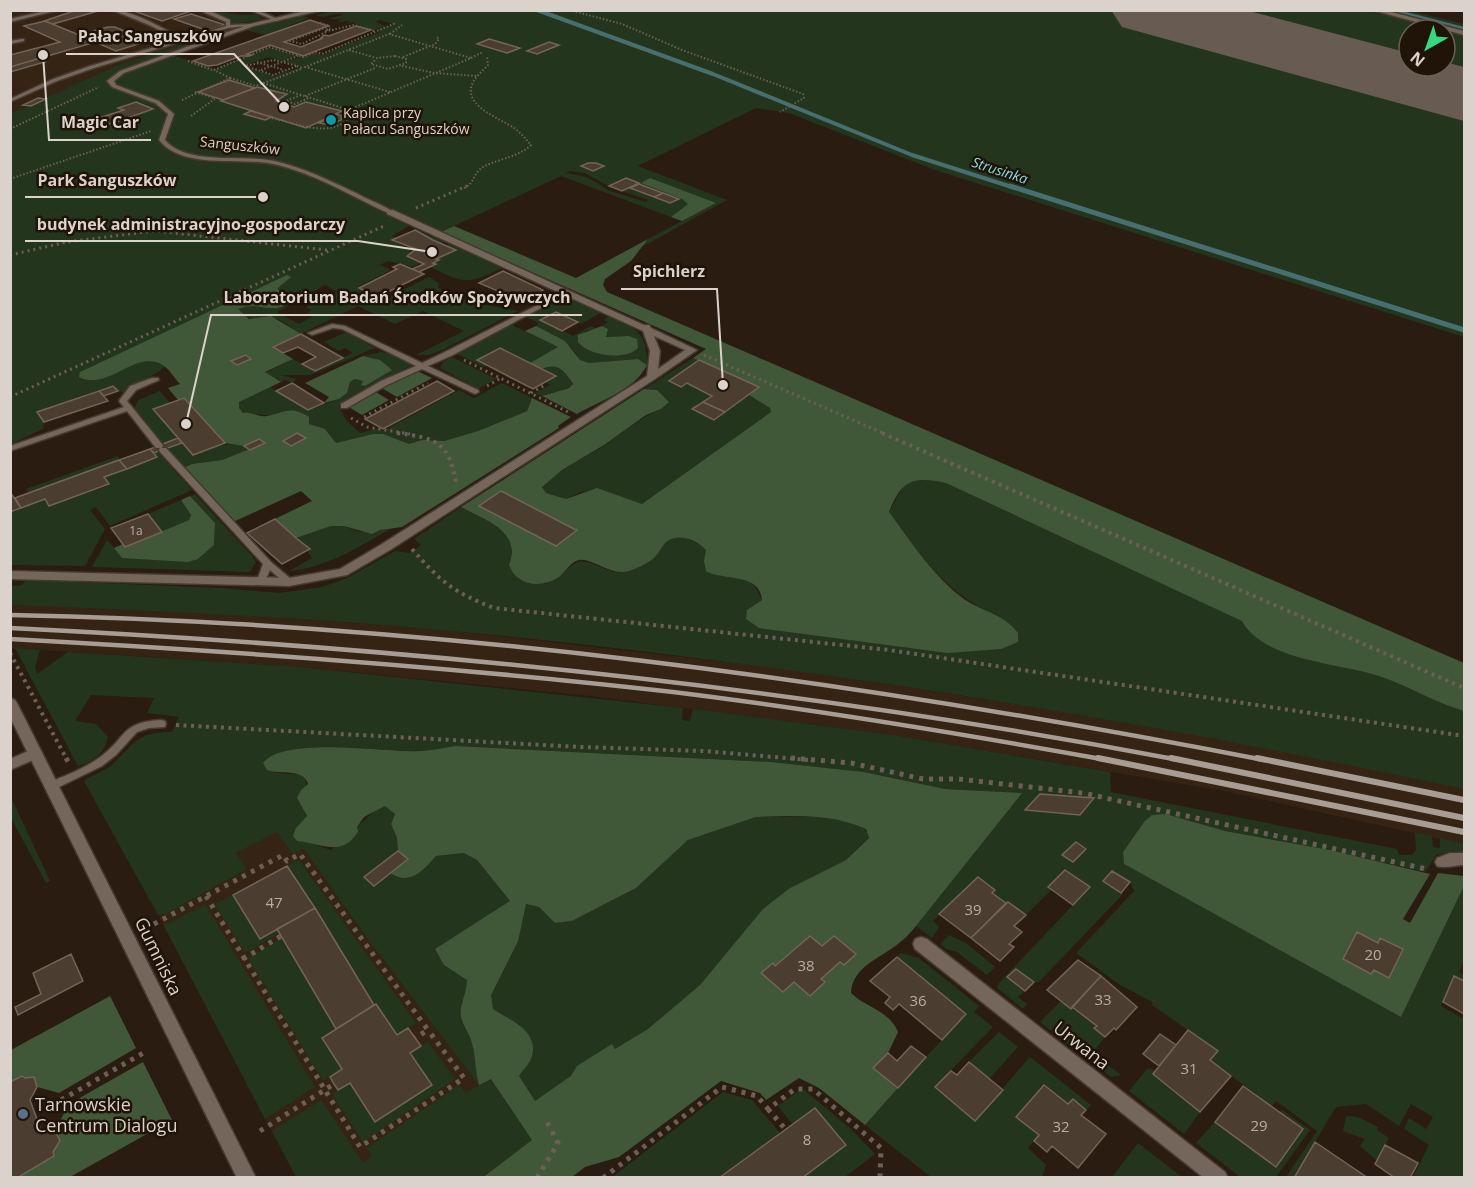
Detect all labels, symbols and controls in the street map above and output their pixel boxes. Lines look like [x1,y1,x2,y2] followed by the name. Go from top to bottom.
[1397,18,1457,78] north arrow
[66,20,234,54] callout: Pałac Sanguszków
[78,25,223,47] text: Pałac Sanguszków
[1405,47,1429,72] text: N
[343,103,470,138] place label: Kaplica przy Pałacu Sanguszków
[49,106,151,140] callout: Magic Car
[61,111,139,133] text: Magic Car
[324,113,338,127] marker: Kaplica przy Pałacu Sanguszków
[199,131,281,159] street label: Sanguszków
[970,152,1030,188] water label: Strusinka
[25,163,188,197] callout: Park Sanguszków
[38,169,177,191] text: Park Sanguszków
[25,207,358,241] callout: budynek administracyjno-gospodarczy
[37,213,346,235] text: budynek administracyjno-gospodarczy
[621,255,717,289] callout: Spichlerz
[633,260,705,282] text: Spichlerz
[211,281,582,315] callout: Laboratorium Badań Środków Spożywczych
[223,286,571,308] text: Laboratorium Badań Środków Spożywczych
[129,522,143,539] house number: 1a
[265,892,283,912] house number: 47
[964,899,982,919] house number: 39
[130,913,188,999] street label: Gumniska
[1364,944,1382,964] house number: 20
[797,955,815,975] house number: 38
[1094,989,1112,1009] house number: 33
[909,990,927,1010] house number: 36
[1049,1015,1115,1075] street label: Urwana
[1180,1058,1198,1078] house number: 31
[35,1092,177,1137] place label: Tarnowskie Centrum Dialogu
[16,1107,30,1121] marker: Tarnowskie Centrum Dialogu
[1250,1115,1268,1135] house number: 29
[1052,1116,1070,1136] house number: 32
[803,1129,811,1149] house number: 8

